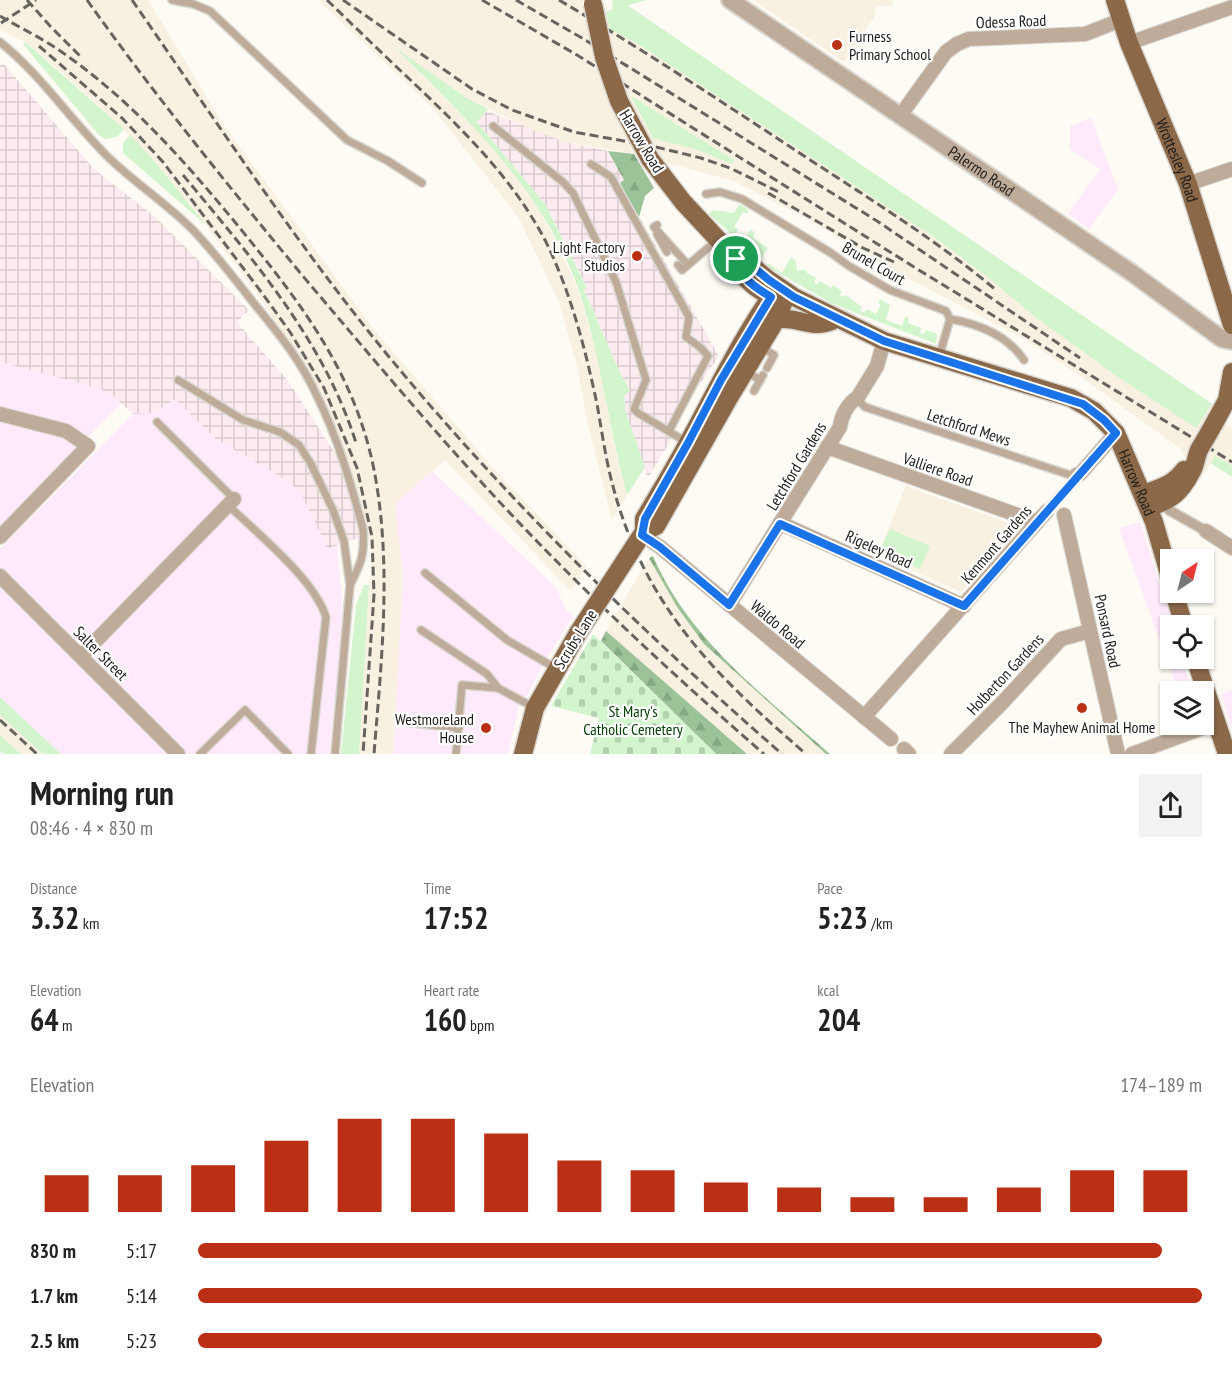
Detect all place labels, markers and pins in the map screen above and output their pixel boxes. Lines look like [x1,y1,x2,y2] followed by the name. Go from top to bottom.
[849,26,931,64] place label: Furness Primary School
[830,38,844,52] marker: Furness Primary School
[710,233,761,284] pin
[553,237,625,275] place label: Light Factory Studios
[630,249,644,263] marker: Light Factory Studios
[1075,701,1089,715] marker: The Mayhew Animal Home
[395,709,474,747] place label: Westmoreland House
[1009,717,1155,737] place label: The Mayhew Animal Home
[479,721,493,735] marker: Westmoreland House

